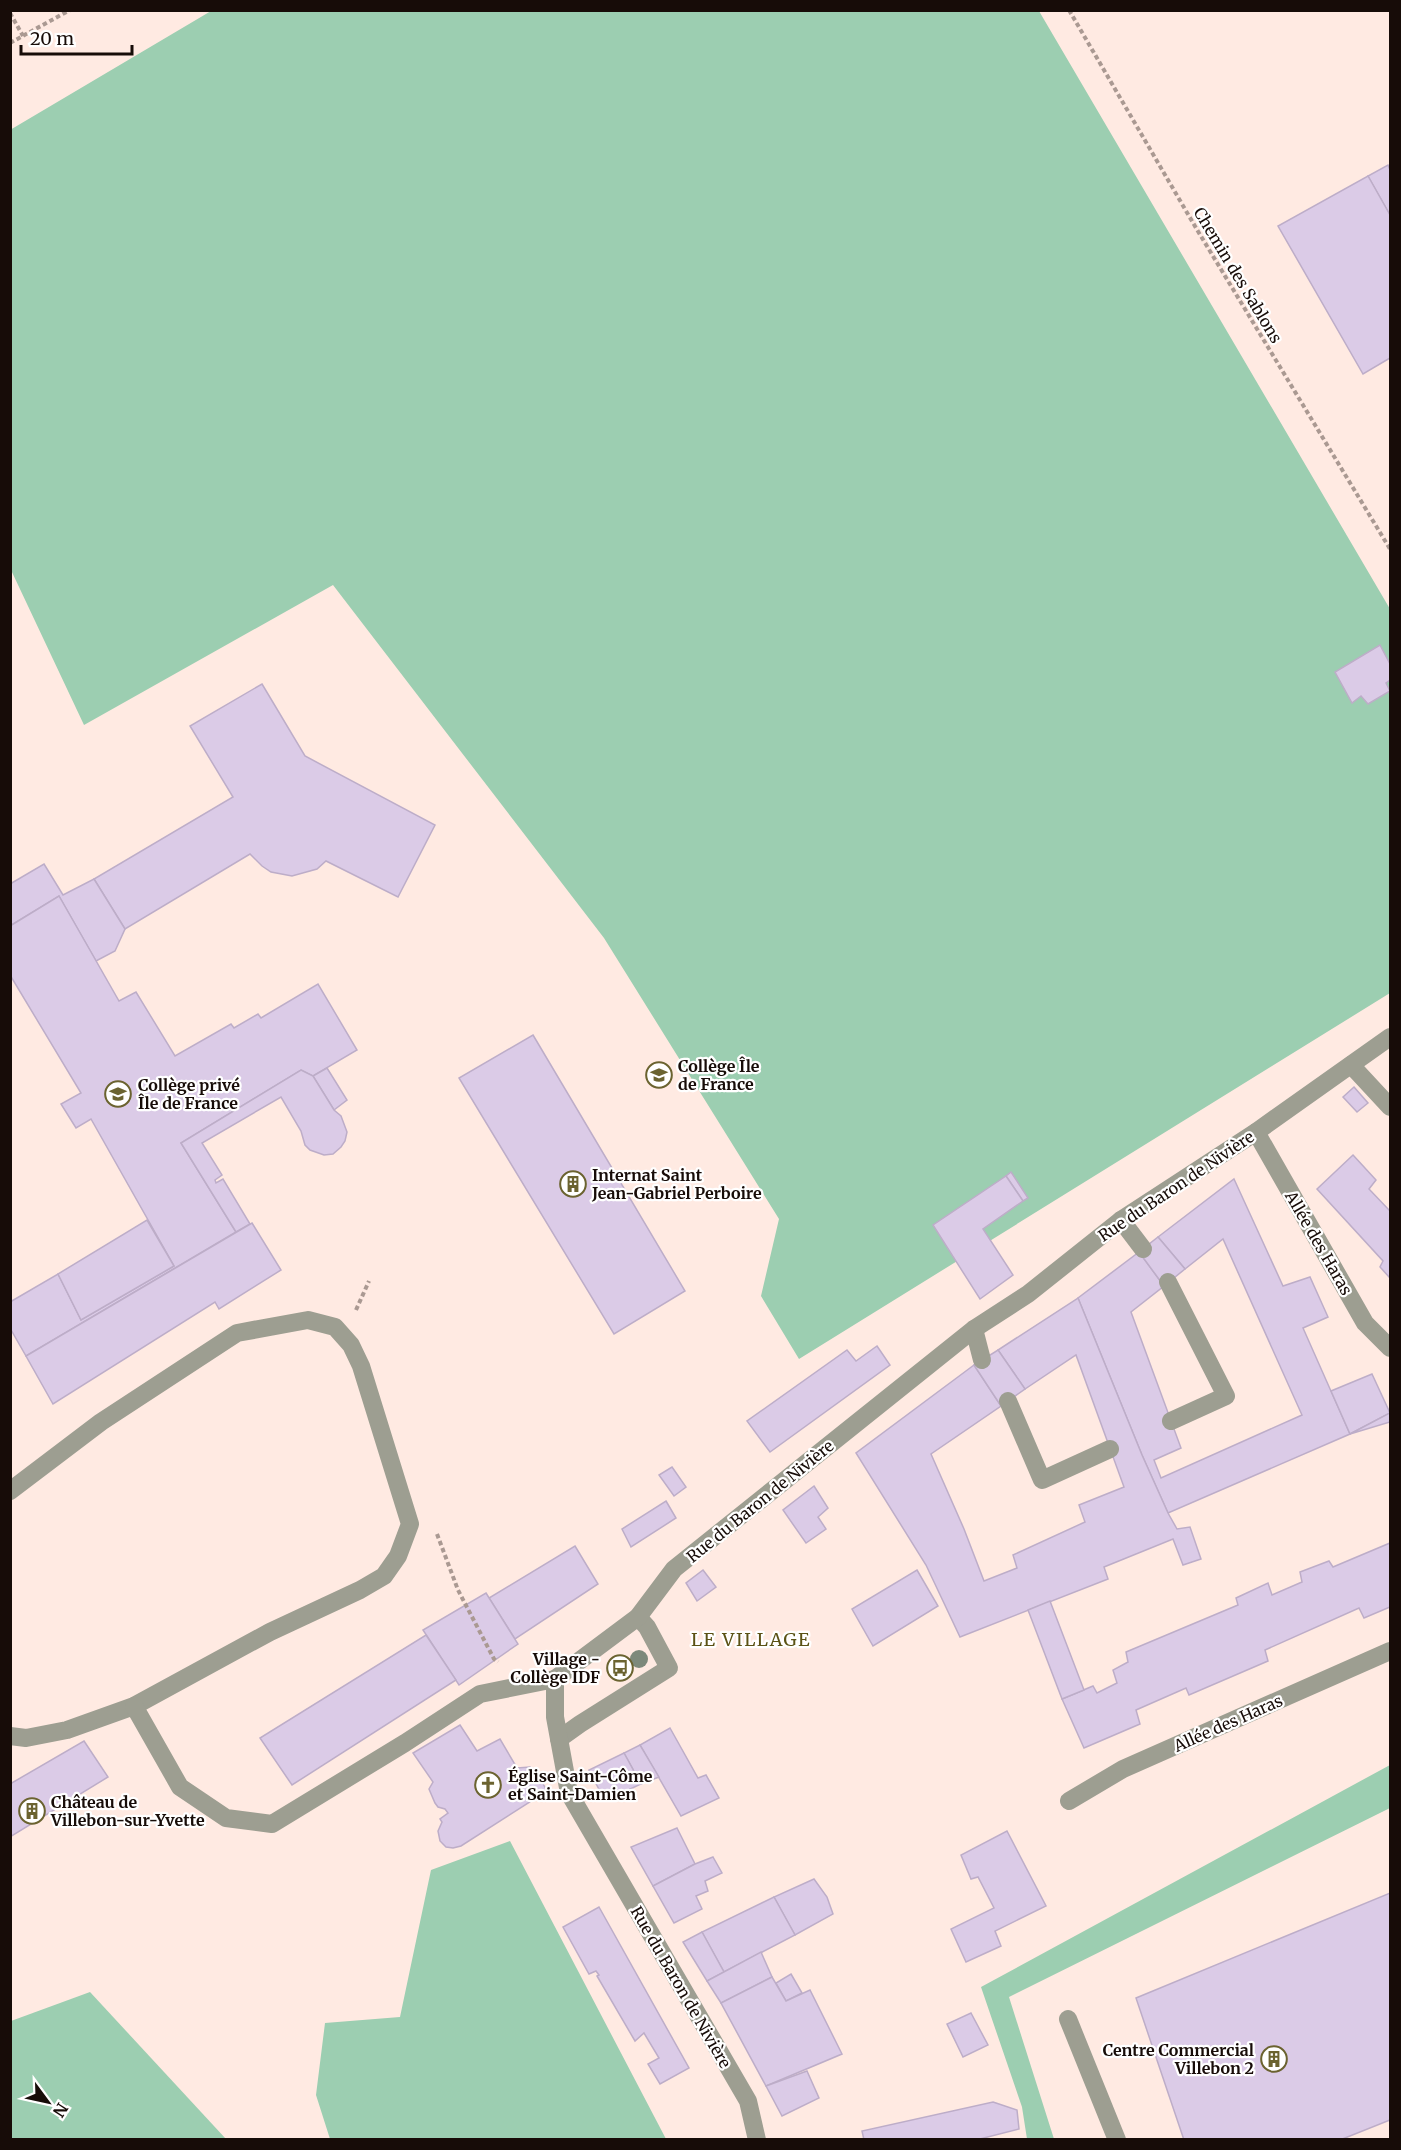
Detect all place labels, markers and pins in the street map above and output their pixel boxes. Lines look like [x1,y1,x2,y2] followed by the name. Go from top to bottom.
[678,1056,760,1094] place label: Collège Île de France
[644,1060,674,1090] school or university icon: Collège Île de France
[138,1075,240,1113] place label: Collège privé Île de France
[103,1079,133,1109] school or university icon: Collège privé Île de France
[591,1165,762,1203] place label: Internat Saint Jean-Gabriel Perboire
[558,1169,588,1199] building icon: Internat Saint Jean-Gabriel Perboire
[511,1649,600,1687] place label: Village - Collège IDF
[605,1653,635,1683] bus stop icon: Village - Collège IDF
[508,1766,653,1804] place label: Église Saint-Côme et Saint-Damien
[473,1770,503,1800] church icon: Église Saint-Côme et Saint-Damien
[50,1792,205,1830] place label: Château de Villebon-sur-Yvette
[17,1796,47,1826] building icon: Château de Villebon-sur-Yvette
[1103,2040,1254,2078] place label: Centre Commercial Villebon 2
[1259,2044,1289,2074] building icon: Centre Commercial Villebon 2

